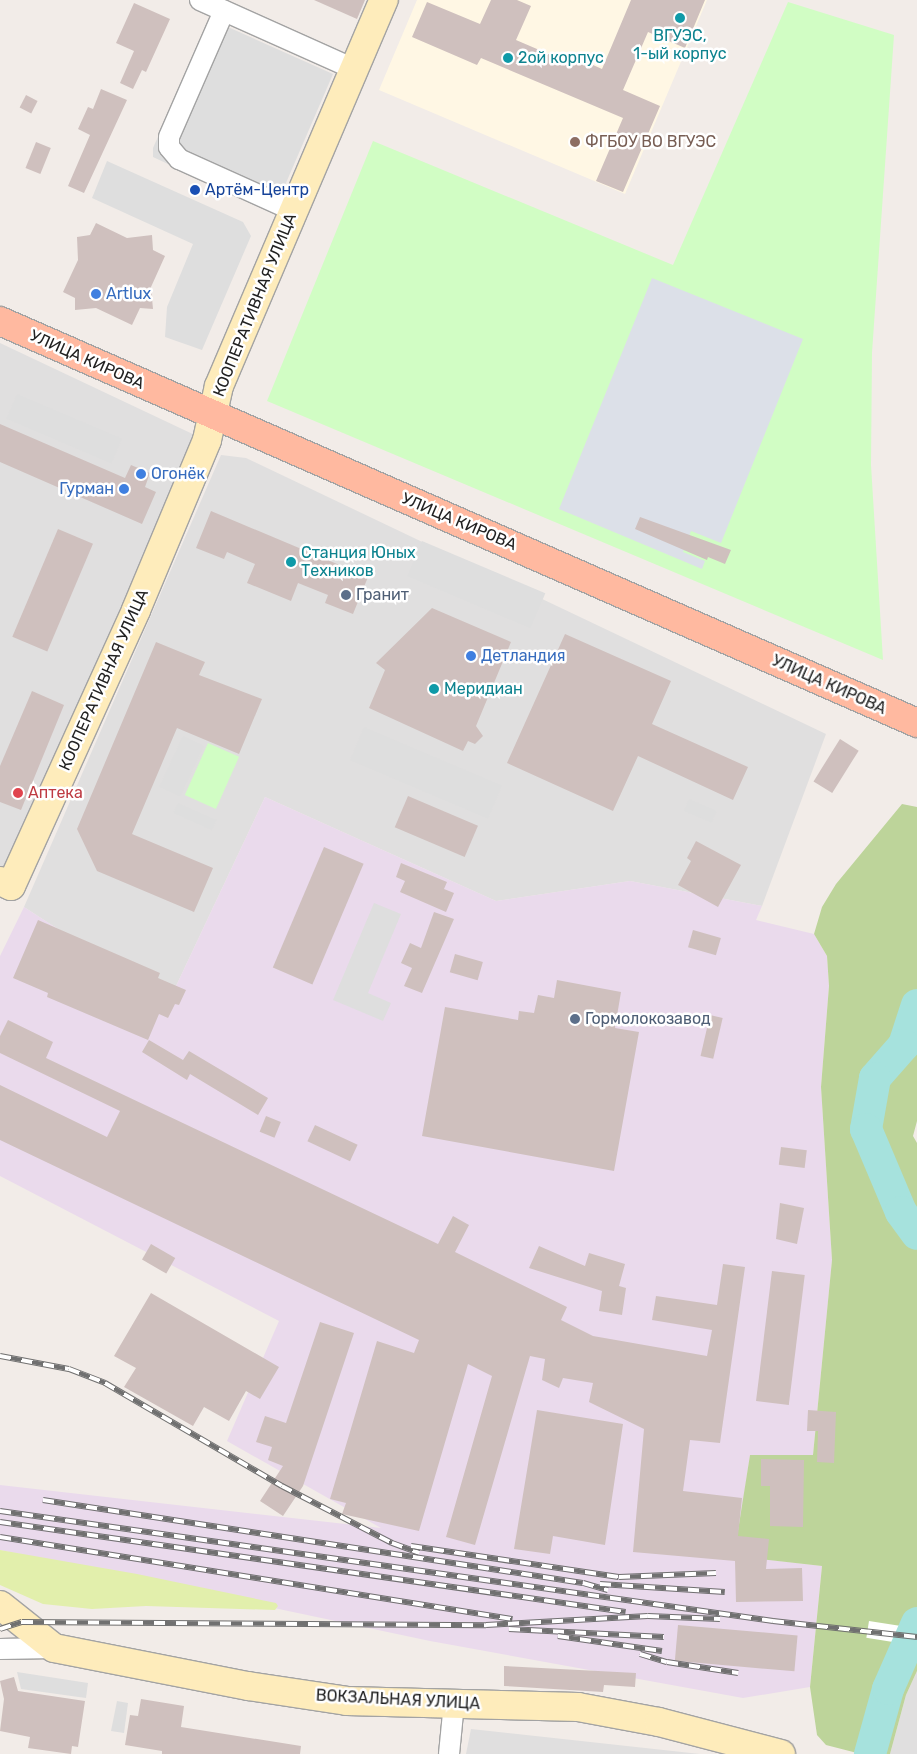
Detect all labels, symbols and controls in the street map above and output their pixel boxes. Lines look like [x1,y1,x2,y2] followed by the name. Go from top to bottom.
[674,12,686,24] marker: ВГУЭС, 1-ый корпус
[633,26,727,64] place label: ВГУЭС, 1-ый корпус
[518,48,604,68] place label: 2ой корпус
[502,52,514,64] marker: 2ой корпус
[585,132,716,152] place label: ФГБОУ ВО ВГУЭС
[569,136,581,148] marker: ФГБОУ ВО ВГУЭС
[205,180,309,200] place label: Артём-Центр
[189,184,201,196] marker: Артём-Центр
[209,210,301,400] street label: КООПЕРАТИВНАЯ УЛИЦА
[106,284,151,304] place label: Artlux
[90,288,102,300] marker: Artlux
[27,326,147,394] street label: УЛИЦА КИРОВА
[151,464,205,484] place label: Огонёк
[135,468,147,480] marker: Огонёк
[59,479,114,499] place label: Гурман
[118,483,130,495] marker: Гурман
[399,489,519,555] street label: УЛИЦА КИРОВА
[301,543,416,581] place label: Станция Юных Техников
[285,556,297,568] marker: Станция Юных Техников
[356,585,409,605] place label: Гранит
[55,586,153,774] street label: КООПЕРАТИВНАЯ УЛИЦА
[340,589,352,601] marker: Гранит
[481,646,565,666] place label: Детландия
[465,650,477,662] marker: Детландия
[769,651,889,719] street label: УЛИЦА КИРОВА
[444,679,523,699] place label: Меридиан
[428,683,440,695] marker: Меридиан
[28,783,83,803] place label: Аптека
[12,787,24,799] marker: Аптека
[585,1009,711,1029] place label: Гормолокозавод
[569,1013,581,1025] marker: Гормолокозавод
[315,1686,481,1714] street label: ВОКЗАЛЬНАЯ УЛИЦА

